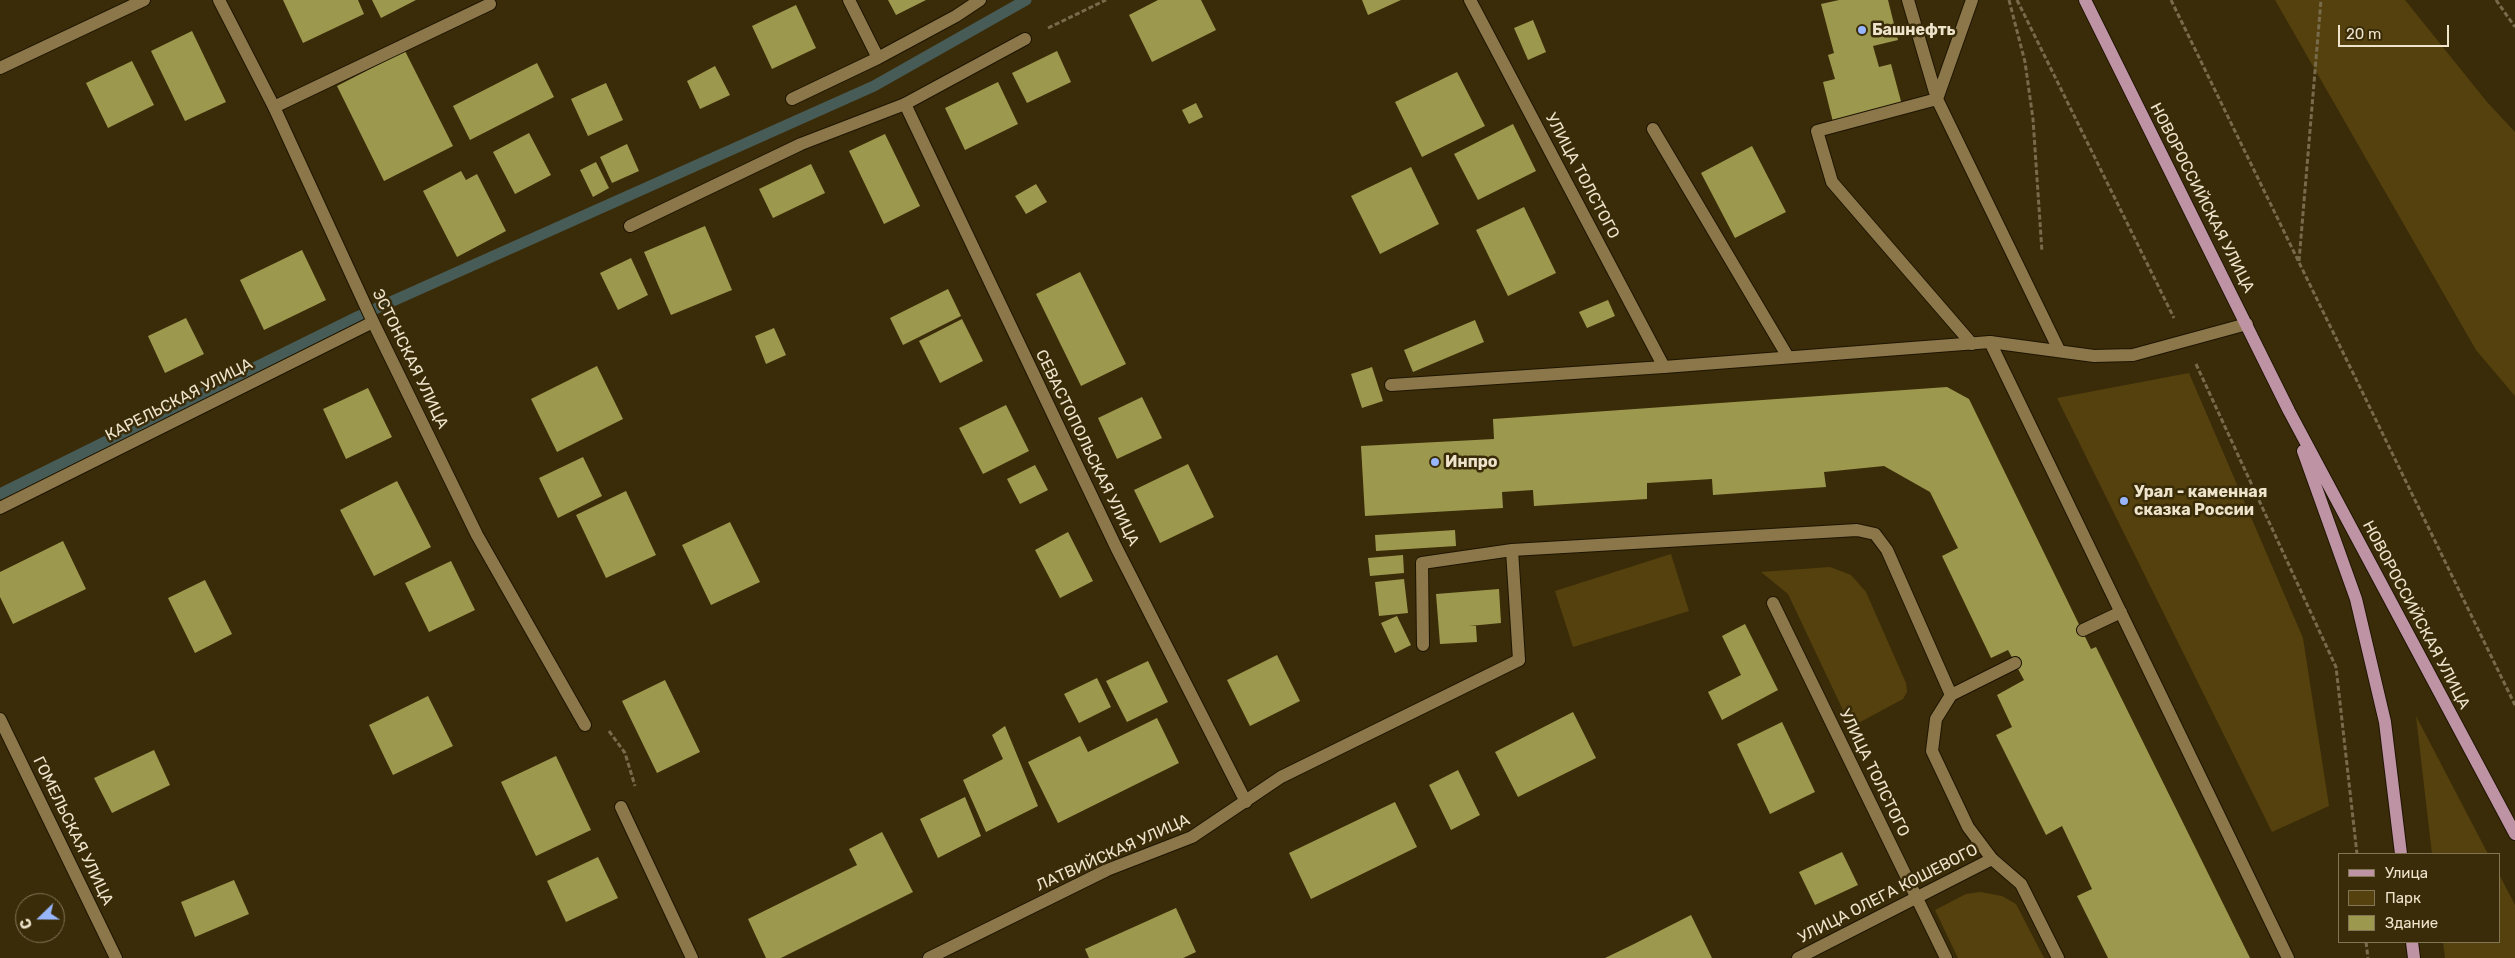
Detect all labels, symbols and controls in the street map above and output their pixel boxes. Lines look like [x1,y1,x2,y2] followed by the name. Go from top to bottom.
[2340,15,2451,47] scale bar
[1872,20,1956,40] place label: Башнефть
[1856,24,1868,36] marker: Башнефть
[2346,25,2381,43] text: 20 m
[2146,100,2258,296] street label: НОВОРОССИЙСКАЯ УЛИЦА
[1541,110,1623,242] street label: УЛИЦА ТОЛСТОГО
[368,286,452,432] street label: ЭСТОНСКАЯ УЛИЦА
[1031,347,1143,549] street label: СЕВАСТОПОЛЬСКАЯ УЛИЦА
[102,355,256,445] street label: КАРЕЛЬСКАЯ УЛИЦА
[1445,452,1498,472] place label: Инпро
[1429,456,1441,468] marker: Инпро
[2134,482,2267,520] place label: Урал - каменная сказка России
[2118,495,2130,507] marker: Урал - каменная сказка России
[2358,518,2474,712] street label: НОВОРОССИЙСКАЯ УЛИЦА
[1835,706,1913,840] street label: УЛИЦА ТОЛСТОГО
[29,754,117,908] street label: ГОМЕЛЬСКАЯ УЛИЦА
[1033,810,1193,896] street label: ЛАТВИЙСКАЯ УЛИЦА
[1795,840,1981,948] street label: УЛИЦА ОЛЕГА КОШЕВОГО
[2338,853,2500,943] legend
[2385,864,2428,882] text: Улица
[2385,889,2421,907] text: Парк
[15,893,65,943] north arrow
[2385,914,2438,932] text: Здание
[17,916,36,931] text: С

